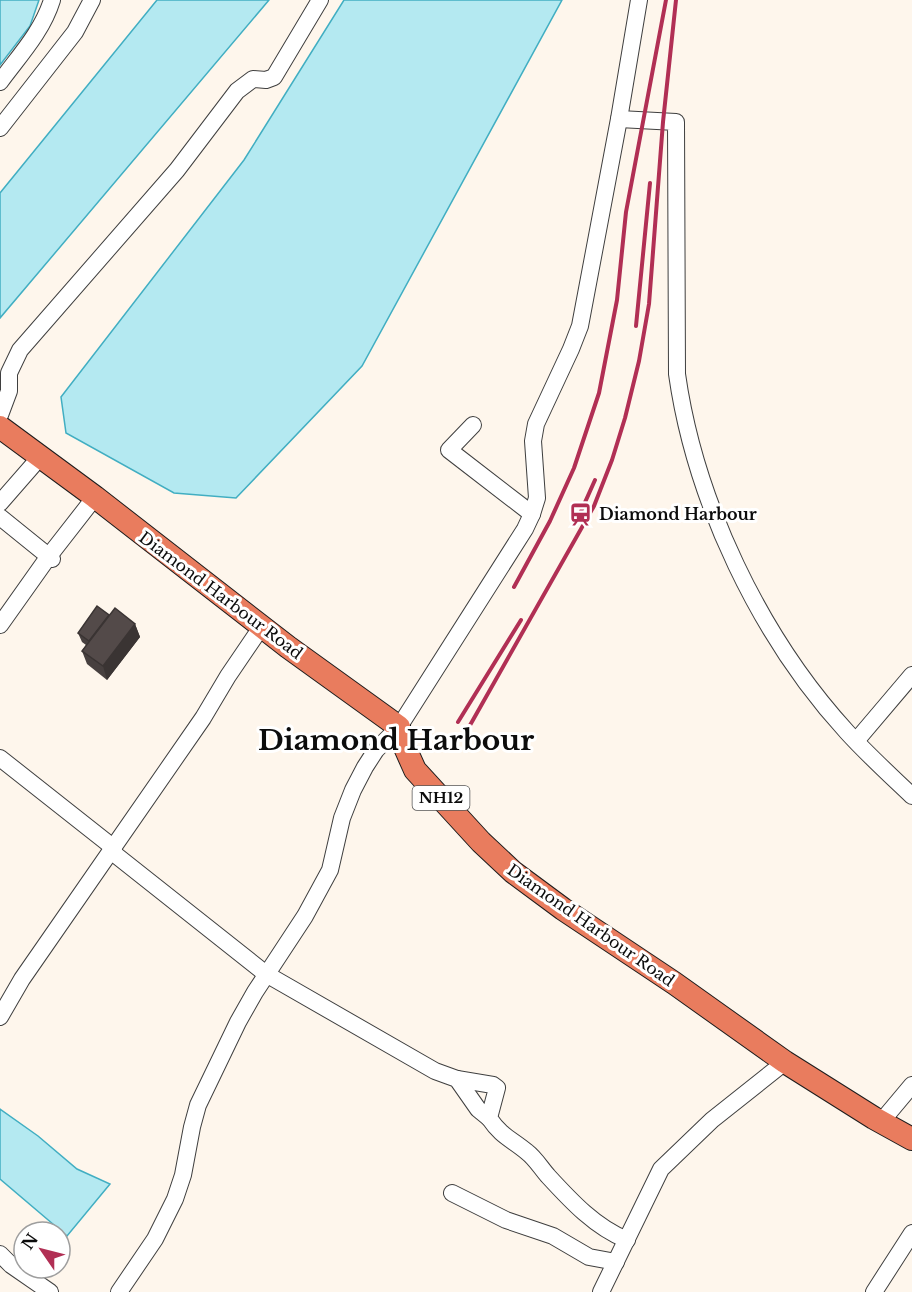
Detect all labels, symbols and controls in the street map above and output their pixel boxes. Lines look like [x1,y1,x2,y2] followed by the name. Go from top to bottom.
[568,501,594,527] station icon: Diamond Harbour
[599,504,757,524] place label: Diamond Harbour
[135,527,307,663] street label: Diamond Harbour Road
[258,723,534,758] district label: Diamond Harbour
[412,786,470,810] road number: NH12
[503,859,679,991] street label: Diamond Harbour Road
[12,1220,72,1280] north arrow
[17,1229,42,1253] text: N

